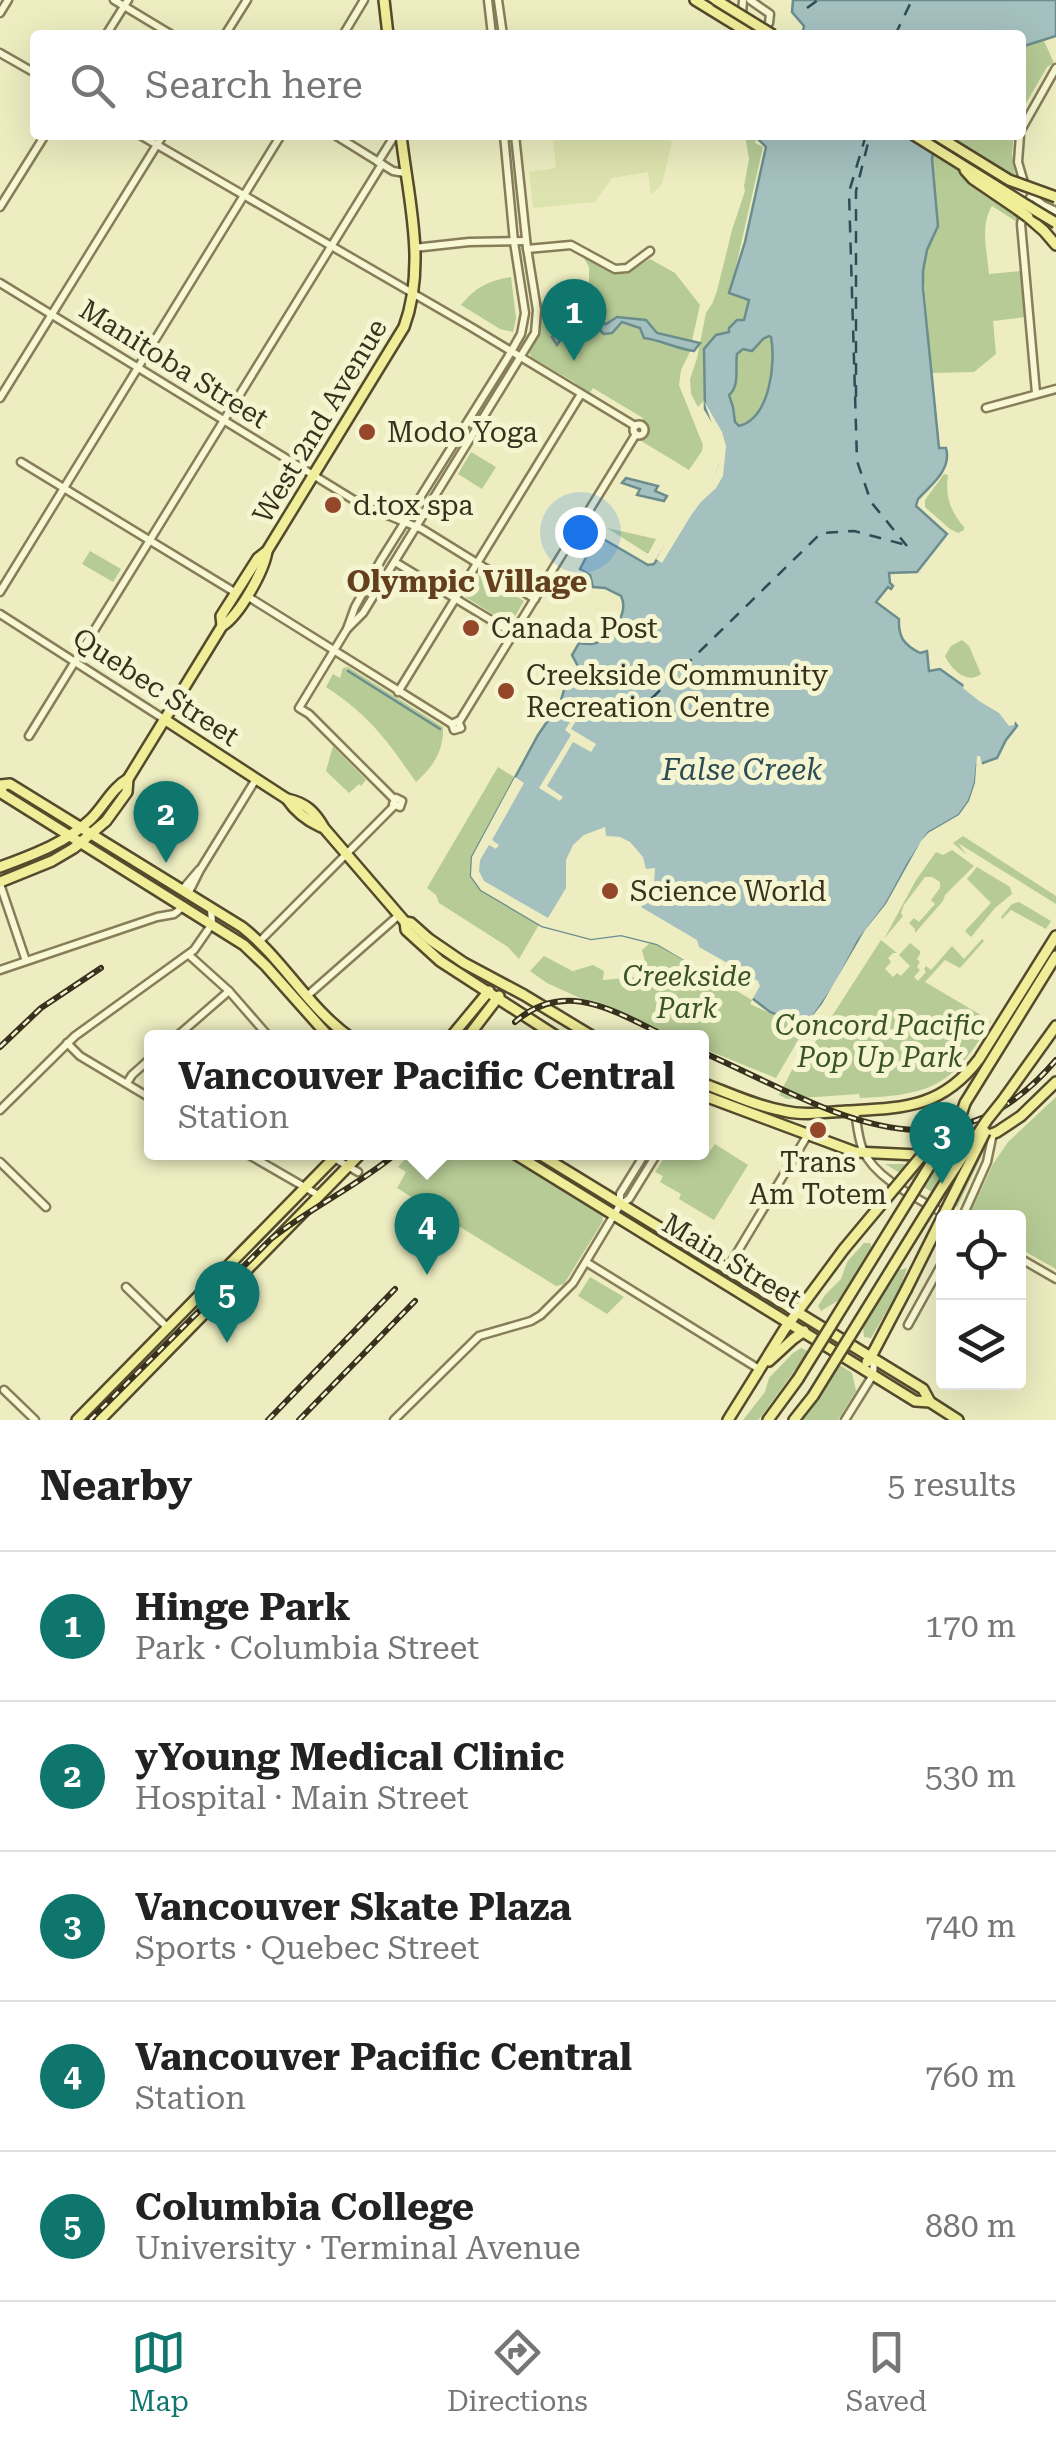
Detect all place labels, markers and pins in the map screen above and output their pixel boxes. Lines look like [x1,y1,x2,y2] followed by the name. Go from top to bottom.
[542,278,606,361] pin: 1
[387,416,538,449] place label: Modo Yoga
[356,421,378,443] marker: Modo Yoga
[353,489,474,522] place label: d.tox spa
[322,494,344,516] marker: d.tox spa
[491,612,658,645] place label: Canada Post
[460,617,482,639] marker: Canada Post
[526,659,829,724] place label: Creekside Community Recreation Centre
[495,680,517,702] marker: Creekside Community Recreation Centre
[134,780,198,863] pin: 2
[630,875,827,908] place label: Science World
[599,880,621,902] marker: Science World
[910,1102,974,1184] pin: 3
[807,1119,829,1141] marker: Trans Am Totem
[749,1146,887,1211] place label: Trans Am Totem
[394,1192,460,1275] pin: 4
[194,1260,260,1343] pin: 5

